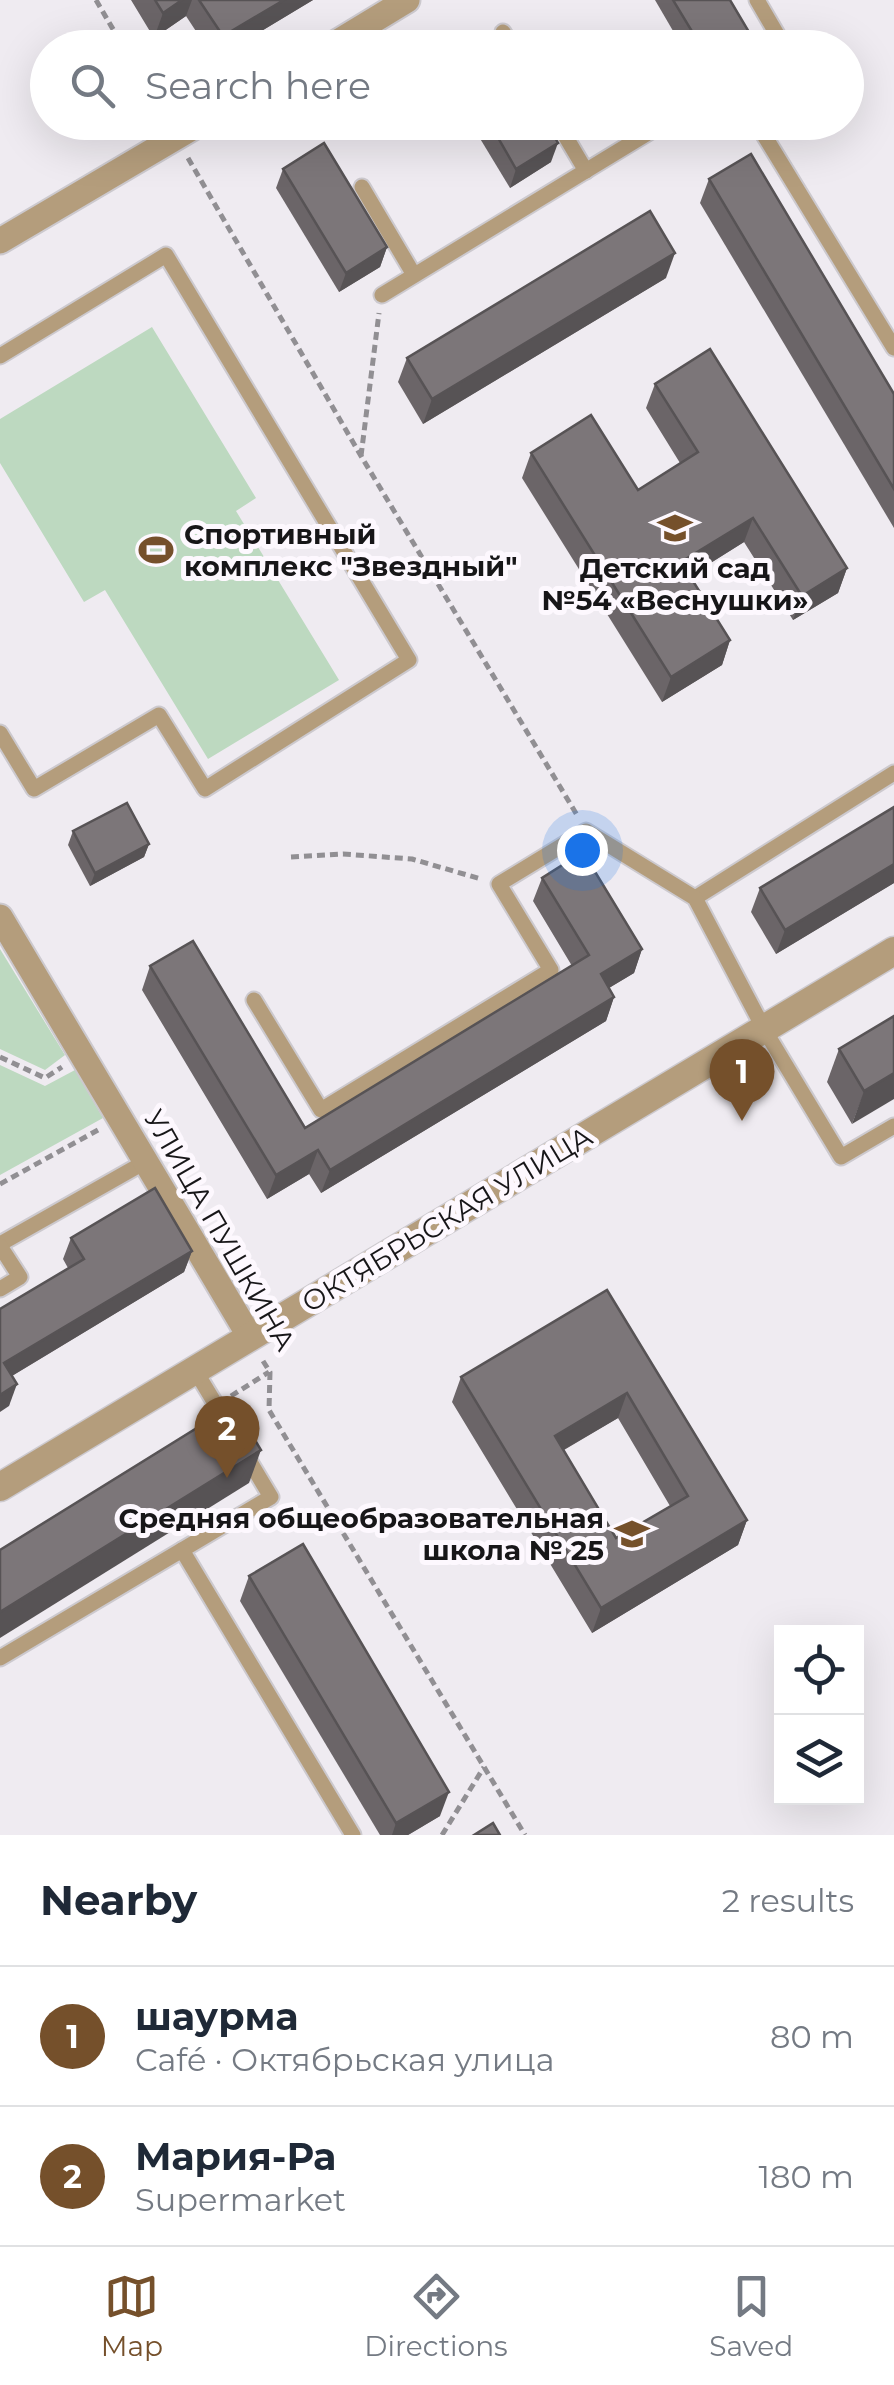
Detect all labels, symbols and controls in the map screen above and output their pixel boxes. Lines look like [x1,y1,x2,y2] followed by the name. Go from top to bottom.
[30,30,864,140] search box
[65,58,120,113] icon: search
[145,62,371,109] text: Search here
[656,509,694,547] school or university icon: Детский сад №54 «Веснушки»
[184,517,517,583] place label: Спортивный комплекс "Звездный"
[137,531,175,569] sports icon: Спортивный комплекс "Звездный"
[542,551,808,617] place label: Детский сад №54 «Веснушки»
[557,825,608,876] your location
[710,1038,774,1121] pin: 1
[137,1103,303,1357] street label: УЛИЦА ПУШКИНА
[296,1119,598,1319] street label: ОКТЯБРЬСКАЯ УЛИЦА
[194,1396,260,1478] pin: 2
[118,1501,604,1567] place label: Средняя общеобразовательная школа № 25
[613,1515,651,1553] school or university icon: Средняя общеобразовательная школа № 25
[774,1625,864,1805] map controls
[774,1625,864,1715] button: locate
[774,1715,864,1805] button: layers
[40,1874,197,1926] text: Nearby
[722,1881,854,1920] text: 2 results
[135,1993,298,2040] text: шаурма
[66,2017,79,2056] text: 1
[770,2017,854,2056] text: 80 m
[135,2040,554,2079] text: Café · Октябрьская улица
[135,2133,336,2180] text: Мария-Ра
[63,2157,82,2196] text: 2
[759,2157,854,2196] text: 180 m
[135,2180,346,2219] text: Supermarket
[101,2269,163,2363] tab: Map
[364,2269,508,2363] tab: Directions
[709,2269,793,2363] tab: Saved

